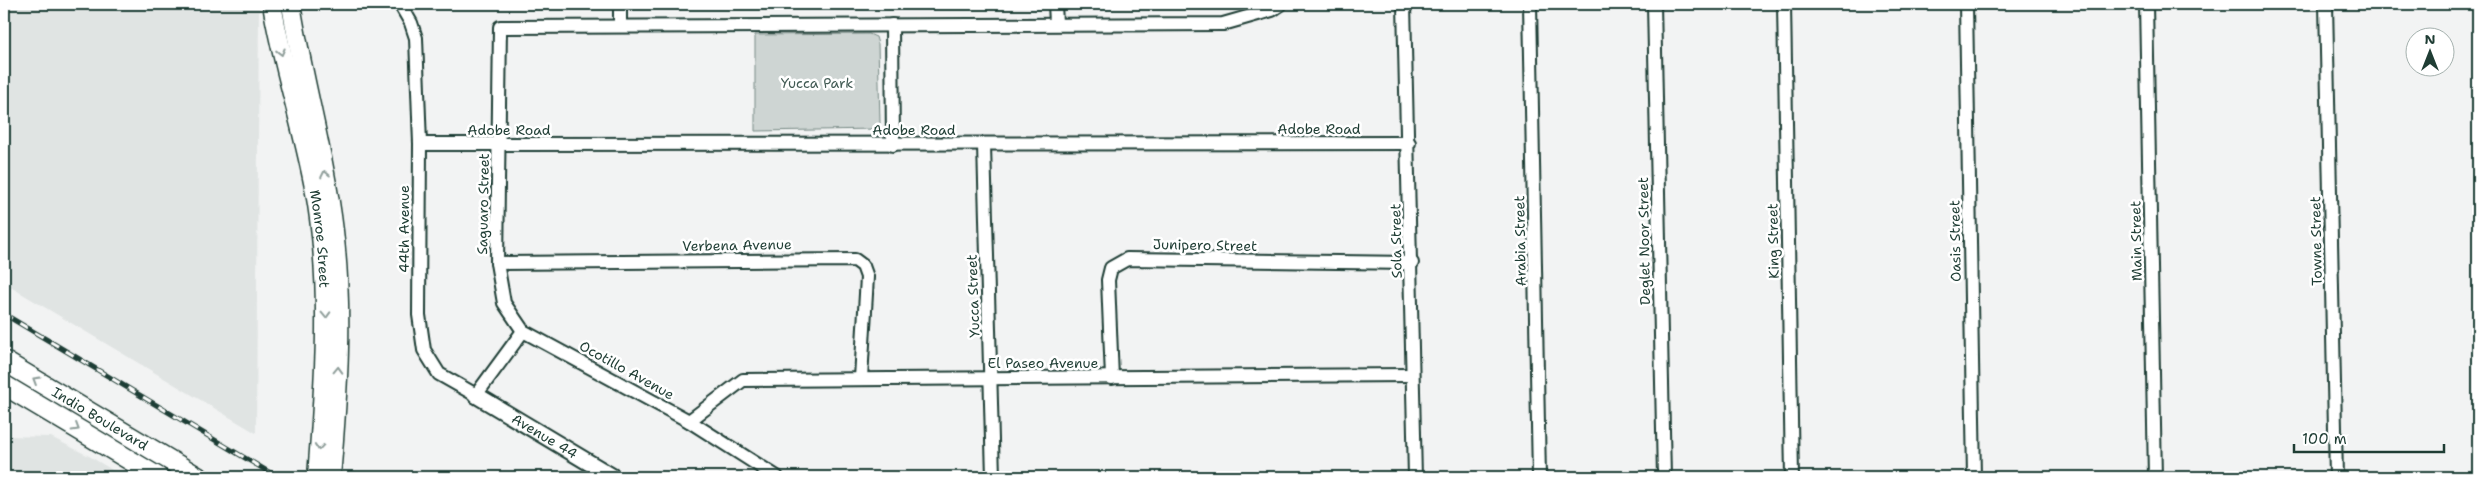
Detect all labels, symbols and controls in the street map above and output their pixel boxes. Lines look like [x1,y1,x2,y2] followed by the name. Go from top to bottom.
[2404,28,2454,78] north arrow
[2424,30,2436,48] text: N
[276,47,286,55] one-way arrow
[781,74,853,92] park label: Yucca Park
[1277,120,1361,138] street label: Adobe Road
[467,121,551,139] street label: Adobe Road
[872,121,956,139] street label: Adobe Road
[473,153,493,255] street label: Saguaro Street
[320,169,331,178] one-way arrow
[1634,177,1654,305] street label: Deglet Noor Street
[395,185,413,273] street label: 44th Avenue
[306,188,334,288] street label: Monroe Street
[1510,195,1530,287] street label: Arabia Street
[2306,196,2326,286] street label: Towne Street
[1945,200,1965,282] street label: Oasis Street
[2126,201,2146,281] street label: Main Street
[1386,203,1406,279] street label: Sola Street
[1763,203,1783,279] street label: King Street
[682,235,792,255] street label: Verbena Avenue
[1153,235,1257,255] street label: Junipero Street
[963,254,983,338] street label: Yucca Street
[321,311,331,319] one-way arrow
[576,337,678,404] street label: Ocotillo Avenue
[988,354,1098,372] street label: El Paseo Avenue
[332,366,343,374] one-way arrow
[33,377,42,387] one-way arrow
[49,383,152,454] street label: Indio Boulevard
[509,410,581,463] street label: Avenue 44
[70,421,79,431] one-way arrow
[2294,421,2444,453] scale bar
[2302,429,2347,449] text: 100 m
[314,443,325,451] one-way arrow

